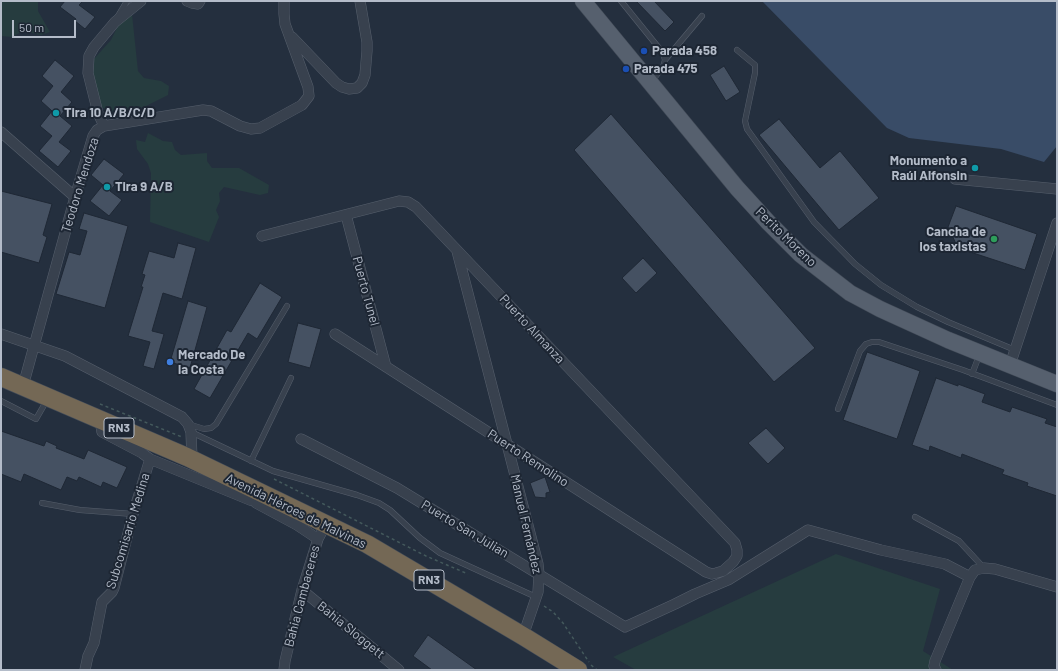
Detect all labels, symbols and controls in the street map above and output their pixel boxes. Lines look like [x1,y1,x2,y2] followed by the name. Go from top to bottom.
[14,12,78,38] scale bar
[19,20,44,34] text: 50 m
[652,43,717,59] place label: Parada 458
[639,46,649,56] marker: Parada 458
[634,61,698,77] place label: Parada 475
[621,64,631,74] marker: Parada 475
[64,105,155,121] place label: Tira 10 A/B/C/D
[51,108,61,118] marker: Tira 10 A/B/C/D
[58,135,102,235] street label: Teodoro Mendoza
[890,153,967,184] place label: Monumento a Raúl Alfonsin
[970,163,980,173] marker: Monumento a Raúl Alfonsin
[115,179,173,195] place label: Tira 9 A/B
[102,182,112,192] marker: Tira 9 A/B
[752,204,820,270] street label: Perito Moreno
[920,224,986,255] place label: Cancha de los taxistas
[989,234,999,244] marker: Cancha de los taxistas
[349,255,383,327] street label: Puerto Tunel
[496,291,568,367] street label: Puerto Almanza
[178,347,245,378] place label: Mercado De la Costa
[165,357,175,367] marker: Mercado De la Costa
[104,418,134,438] road number: RN3
[484,426,572,490] street label: Puerto Remolino
[223,470,369,552] street label: Avenida Héroes de Malvinas
[103,471,153,591] street label: Subcomisario Medina
[507,473,545,575] street label: Manuel Fernández
[419,497,511,561] street label: Puerto San Julian
[281,543,323,649] street label: Bahia Cambaceres
[414,570,444,590] road number: RN3
[314,598,388,662] street label: Bahia Sloggett

